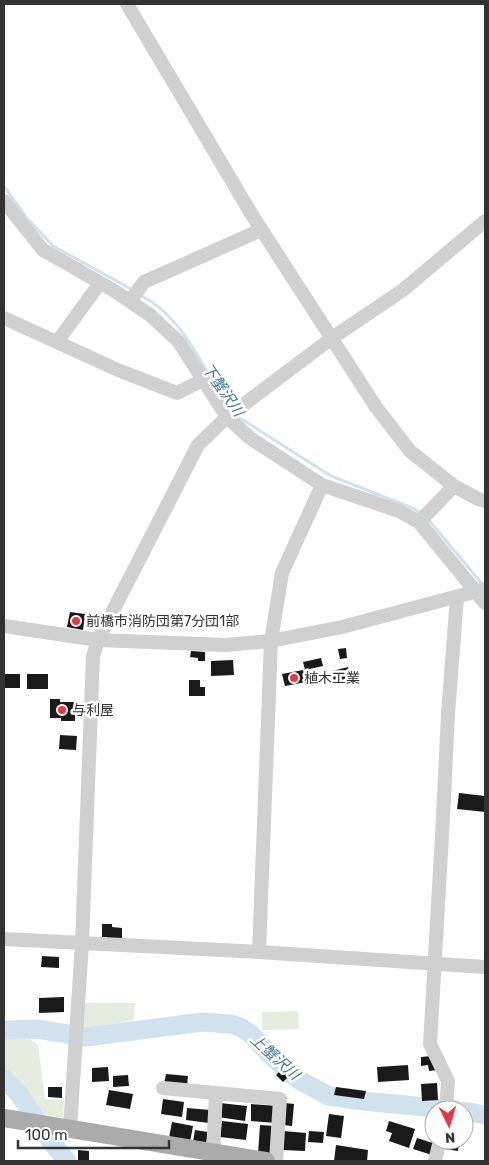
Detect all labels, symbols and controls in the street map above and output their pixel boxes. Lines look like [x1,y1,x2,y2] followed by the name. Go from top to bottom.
[198,360,249,421] water label: 下蟹沢川
[86,613,239,630] place label: 前橋市消防団第7分団1部
[70,615,82,627] marker: 前橋市消防団第7分団1部
[304,670,360,687] place label: 植木工業
[288,672,300,684] marker: 植木工業
[72,702,114,719] place label: 与利屋
[56,704,68,716] marker: 与利屋
[247,1030,305,1085] water label: 上蟹沢川
[424,1100,474,1150] north arrow
[18,1118,169,1150] scale bar
[25,1126,67,1144] text: 100 m
[444,1129,456,1146] text: N

